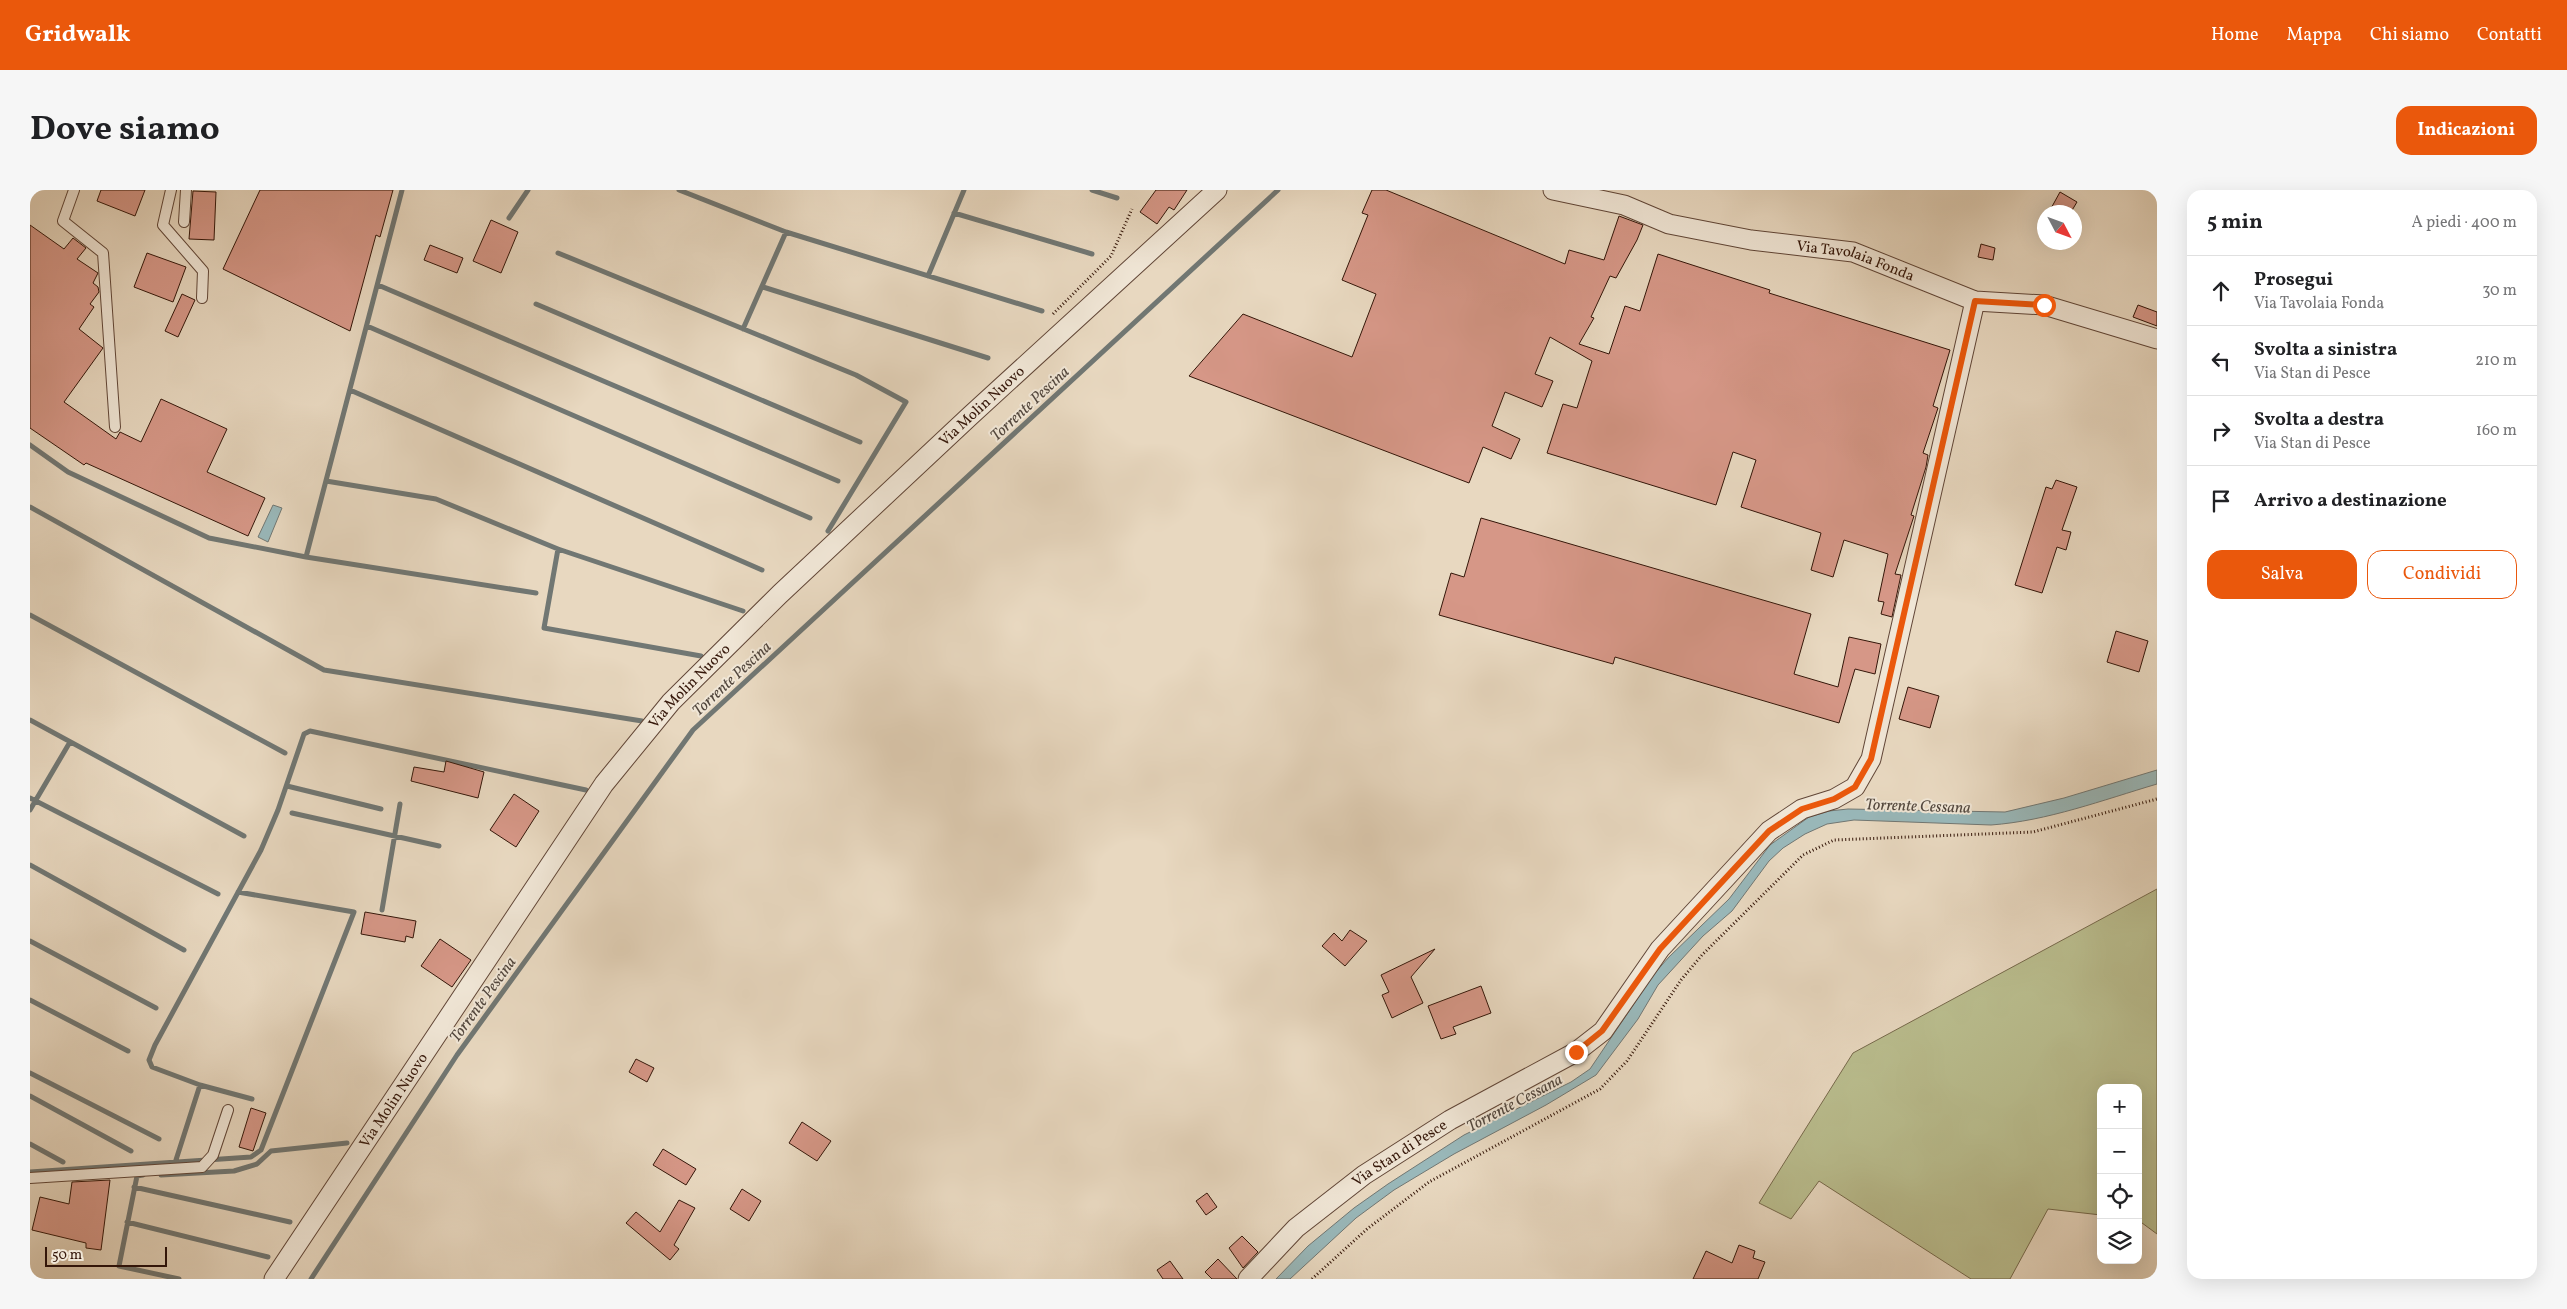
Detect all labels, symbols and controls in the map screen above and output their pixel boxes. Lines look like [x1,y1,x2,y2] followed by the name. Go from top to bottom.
[25,18,131,52] text: Gridwalk
[2211,23,2259,48] text: Home
[2287,23,2342,48] text: Mappa
[2370,23,2449,48] text: Chi siamo
[2477,23,2542,48] text: Contatti
[30,106,220,154] text: Dove siamo
[2396,106,2537,155] button: Indicazioni
[2037,205,2082,250] north arrow
[2207,208,2263,237] text: 5 min
[2411,212,2517,234] text: A piedi · 400 m
[1795,236,1917,288] street label: Via Tavolaia Fonda
[2254,267,2333,293] text: Prosegui
[2207,277,2235,305] icon: ahead
[2482,280,2517,302] text: 30 m
[2254,293,2384,315] text: Via Tavolaia Fonda
[2033,294,2056,317] route start
[2254,337,2397,363] text: Svolta a sinistra
[2207,347,2235,375] icon: left
[2475,350,2517,372] text: 210 m
[935,362,1030,452] street label: Via Molin Nuovo
[986,362,1075,447] water label: Torrente Pescina
[2254,363,2371,385] text: Via Stan di Pesce
[2254,407,2384,433] text: Svolta a destra
[2207,417,2235,445] icon: right
[2476,420,2517,442] text: 160 m
[2254,433,2371,455] text: Via Stan di Pesce
[2207,487,2235,515] icon: arrive
[2254,488,2447,514] text: Arrivo a destinazione
[2207,550,2357,599] button: Salva
[2367,550,2517,599] button: Condividi
[688,637,777,722] water label: Torrente Pescina
[644,640,736,734] street label: Via Molin Nuovo
[1865,794,1972,820] water label: Torrente Cessana
[445,953,522,1047] water label: Torrente Pescina
[1565,1041,1588,1064] route end
[355,1049,434,1153] street label: Via Molin Nuovo
[1463,1069,1567,1138] water label: Torrente Cessana
[2097,1084,2142,1264] map controls
[2097,1084,2142,1129] button: +
[1348,1115,1452,1192] street label: Via Stan di Pesce
[2097,1129,2142,1174] button: −
[2097,1174,2142,1219] button: locate
[2097,1219,2142,1264] button: layers
[45,1244,168,1267] scale bar
[52,1246,82,1265] text: 50 m

